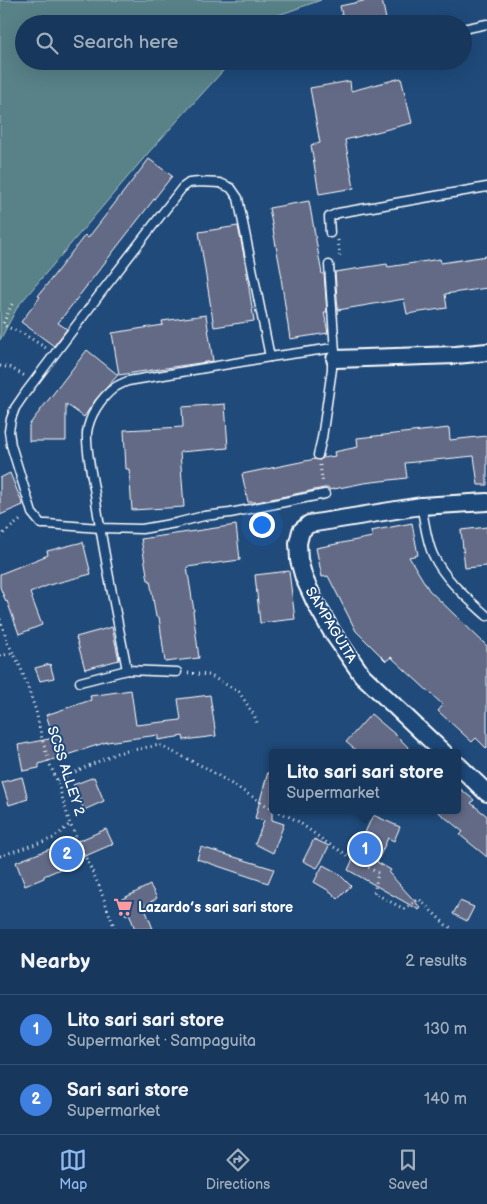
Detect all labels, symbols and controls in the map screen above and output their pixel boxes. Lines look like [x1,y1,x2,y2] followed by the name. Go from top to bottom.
[15,15,472,70] search box
[33,29,61,57] icon: search
[73,31,178,54] text: Search here
[249,512,275,538] your location
[302,584,361,667] street label: SAMPAGUITA
[44,724,89,819] street label: SCSS ALLEY 2
[269,749,461,814] popup
[286,761,444,784] text: Lito sari sari store
[286,784,380,803] text: Supermarket
[349,830,381,868] pin: 1
[51,835,83,873] pin: 2
[112,896,134,918] supermarket icon: Lazardo’s sari sari store
[138,899,293,916] place label: Lazardo’s sari sari store
[20,949,90,974] text: Nearby
[405,952,467,971] text: 2 results
[67,1009,224,1032] text: Lito sari sari store
[33,1020,39,1039] text: 1
[424,1020,467,1039] text: 130 m
[67,1032,256,1051] text: Supermarket · Sampaguita
[67,1079,189,1102] text: Sari sari store
[31,1090,41,1109] text: 2
[424,1090,467,1109] text: 140 m
[67,1102,160,1121] text: Supermarket
[59,1146,87,1193] tab: Map
[206,1146,270,1193] tab: Directions
[388,1146,428,1193] tab: Saved

